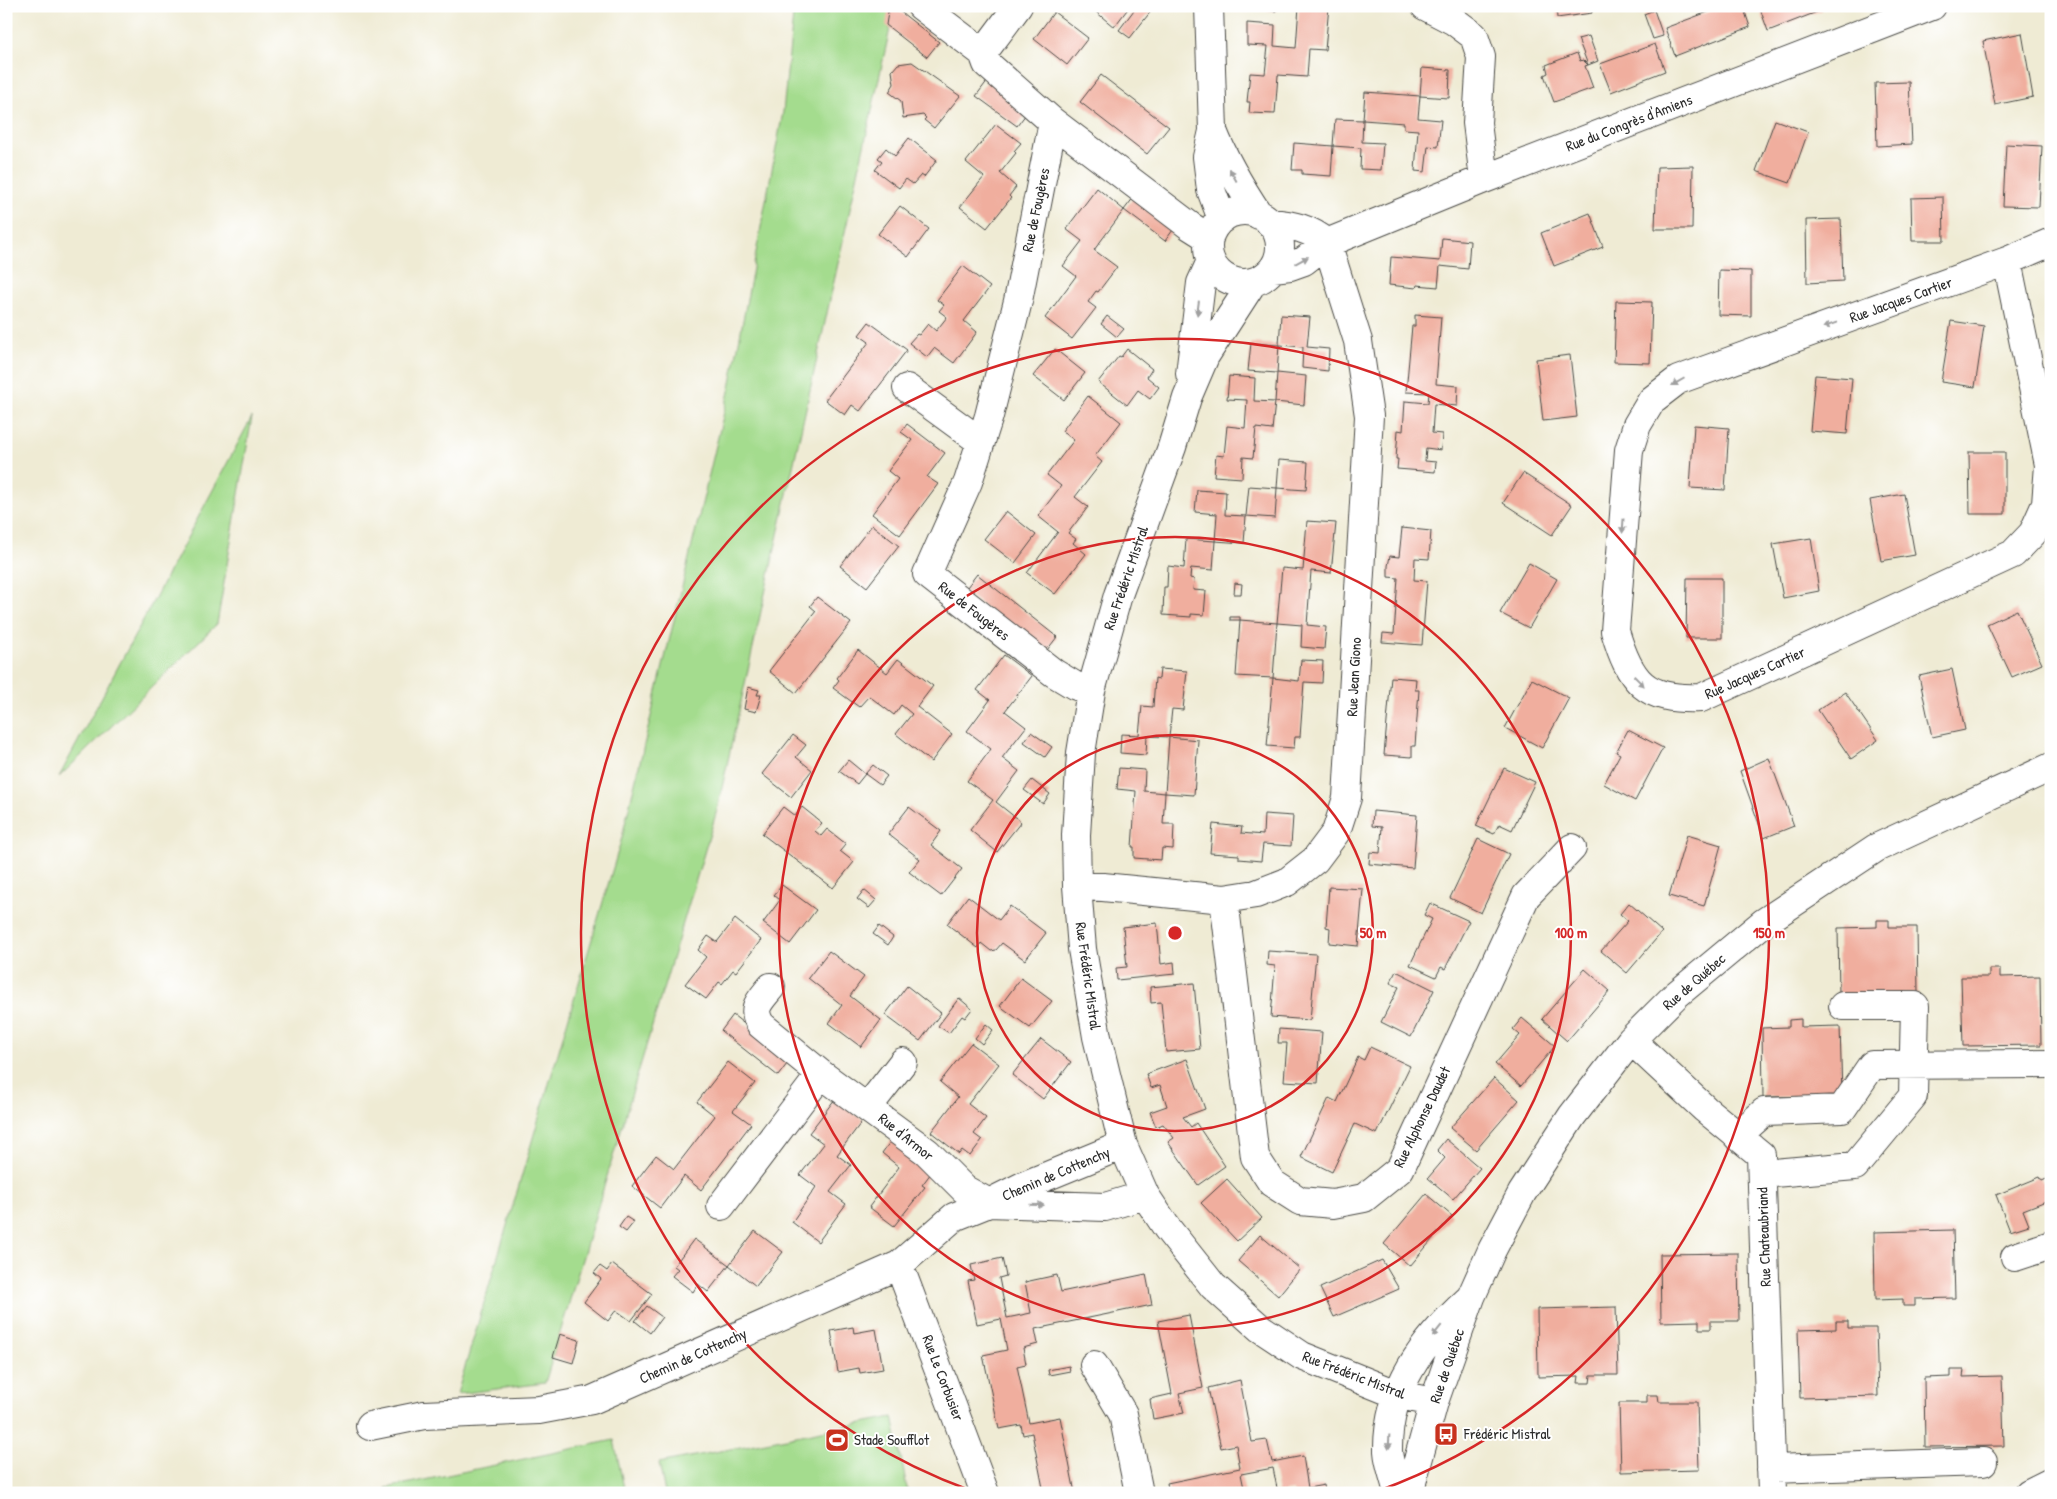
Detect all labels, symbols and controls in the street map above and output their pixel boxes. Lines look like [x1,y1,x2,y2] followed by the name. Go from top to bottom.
[1563,89,1695,156] street label: Rue du Congrès d'Amiens
[1016,166,1055,254] street label: Rue de Fougères
[1229,167,1237,182] one-way arrow
[1295,256,1310,264] one-way arrow
[1847,271,1955,328] street label: Rue Jacques Cartier
[1194,300,1202,316] one-way arrow
[1822,322,1837,329] one-way arrow
[1670,378,1685,386] one-way arrow
[1619,518,1627,534] one-way arrow
[1098,523,1153,633] street label: Rue Frédéric Mistral
[934,576,1015,645] street label: Rue de Fougères
[1341,637,1366,717] street label: Rue Jean Giono
[1701,641,1808,704] street label: Rue Jacques Cartier
[1633,675,1645,687] one-way arrow
[1071,921,1106,1031] street label: Rue Frédéric Mistral
[1360,922,1386,943] text: 50 m
[1555,922,1587,943] text: 100 m
[1753,922,1785,943] text: 150 m
[1166,924,1184,942] centre of rings
[1658,948,1730,1015] street label: Rue de Québec
[1388,1062,1456,1171] street label: Rue Alphonse Daudet
[874,1108,939,1166] street label: Rue d'Armor
[999,1141,1113,1206] street label: Chemin de Cottenchy
[1751,1187,1776,1287] street label: Rue Chateaubriand
[1030,1201,1046,1209] one-way arrow
[636,1322,750,1389] street label: Chemin de Cottenchy
[1431,1324,1442,1337] one-way arrow
[1424,1326,1469,1406] street label: Rue de Québec
[917,1332,970,1424] street label: Rue Le Corbusier
[1300,1345,1409,1404] street label: Rue Frédéric Mistral
[1433,1421,1459,1447] bus stop icon: Frédéric Mistral
[1463,1423,1550,1444] place label: Frédéric Mistral
[824,1427,850,1453] sports icon: Stade Soufflot
[854,1429,930,1450] place label: Stade Soufflot
[1385,1435,1393,1451] one-way arrow

